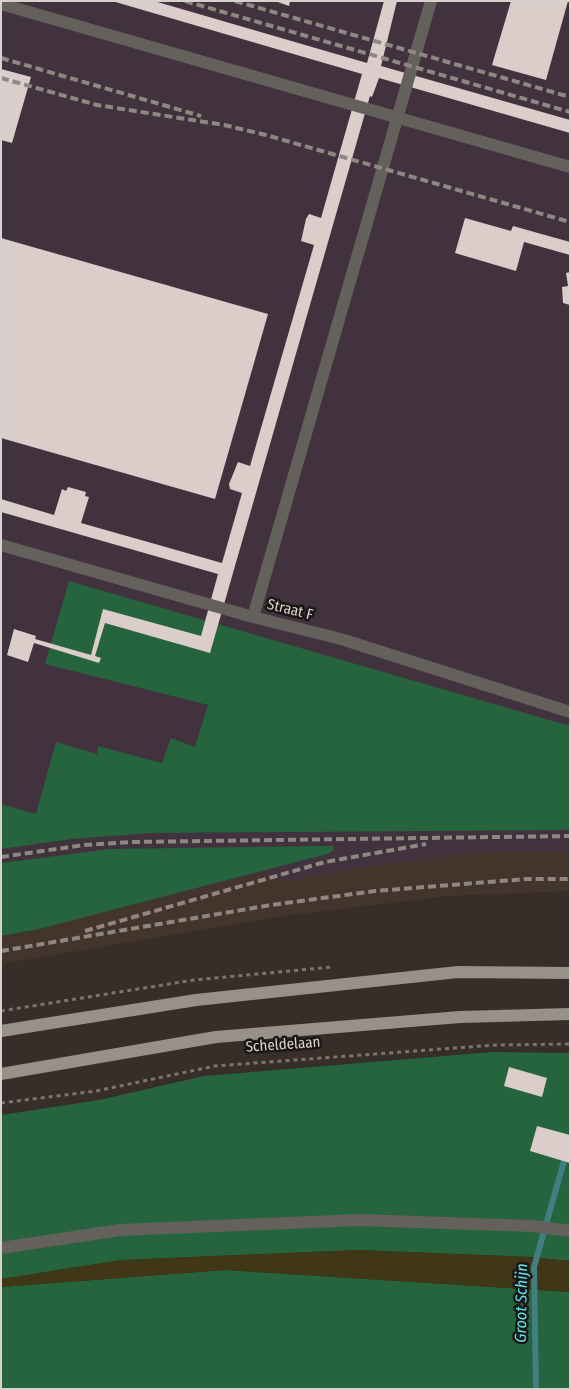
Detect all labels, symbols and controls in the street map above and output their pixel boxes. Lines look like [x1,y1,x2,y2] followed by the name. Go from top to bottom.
[265,596,315,624] street label: Straat F
[245,1033,321,1057] street label: Scheldelaan
[512,1263,532,1343] water label: Groot Schijn

